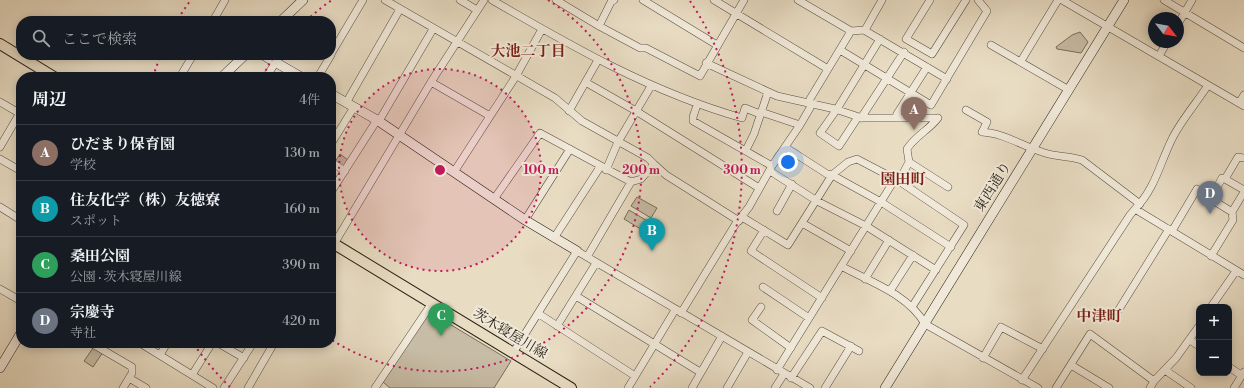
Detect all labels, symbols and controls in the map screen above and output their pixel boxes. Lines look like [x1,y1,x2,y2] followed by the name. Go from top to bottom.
[1148,12,1184,48] north arrow
[16,16,336,60] search box
[30,27,52,49] icon: search
[62,30,137,49] text: ここで検索
[490,42,566,61] district label: 大池二丁目
[32,89,66,111] text: 周辺
[299,92,320,108] text: 4件
[901,97,927,130] pin: A
[70,135,175,154] text: ひだまり保育園
[40,145,50,161] text: A
[285,145,320,161] text: 130 m
[778,152,798,172] your location
[70,157,96,173] text: 学校
[971,158,1015,216] street label: 東西通り
[433,163,447,177] centre of rings
[523,163,559,178] text: 100 m
[622,163,660,178] text: 200 m
[723,163,761,178] text: 300 m
[880,170,926,189] district label: 園田町
[1197,181,1223,214] pin: D
[70,191,220,210] text: 住友化学（株）友徳寮
[40,201,50,217] text: B
[284,201,320,217] text: 160 m
[70,213,122,229] text: スポット
[639,218,665,251] pin: B
[70,247,130,266] text: 桑田公園
[40,257,50,273] text: C
[282,257,320,273] text: 390 m
[70,269,182,285] text: 公園 · 茨木寝屋川線
[70,303,115,322] text: 宗慶寺
[428,303,454,336] pin: C
[1196,304,1232,376] map controls
[1196,304,1232,340] button: +
[469,305,551,363] street label: 茨木寝屋川線
[1076,307,1122,326] district label: 中津町
[40,313,50,329] text: D
[282,313,320,329] text: 420 m
[70,325,96,341] text: 寺社
[1196,340,1232,376] button: −

